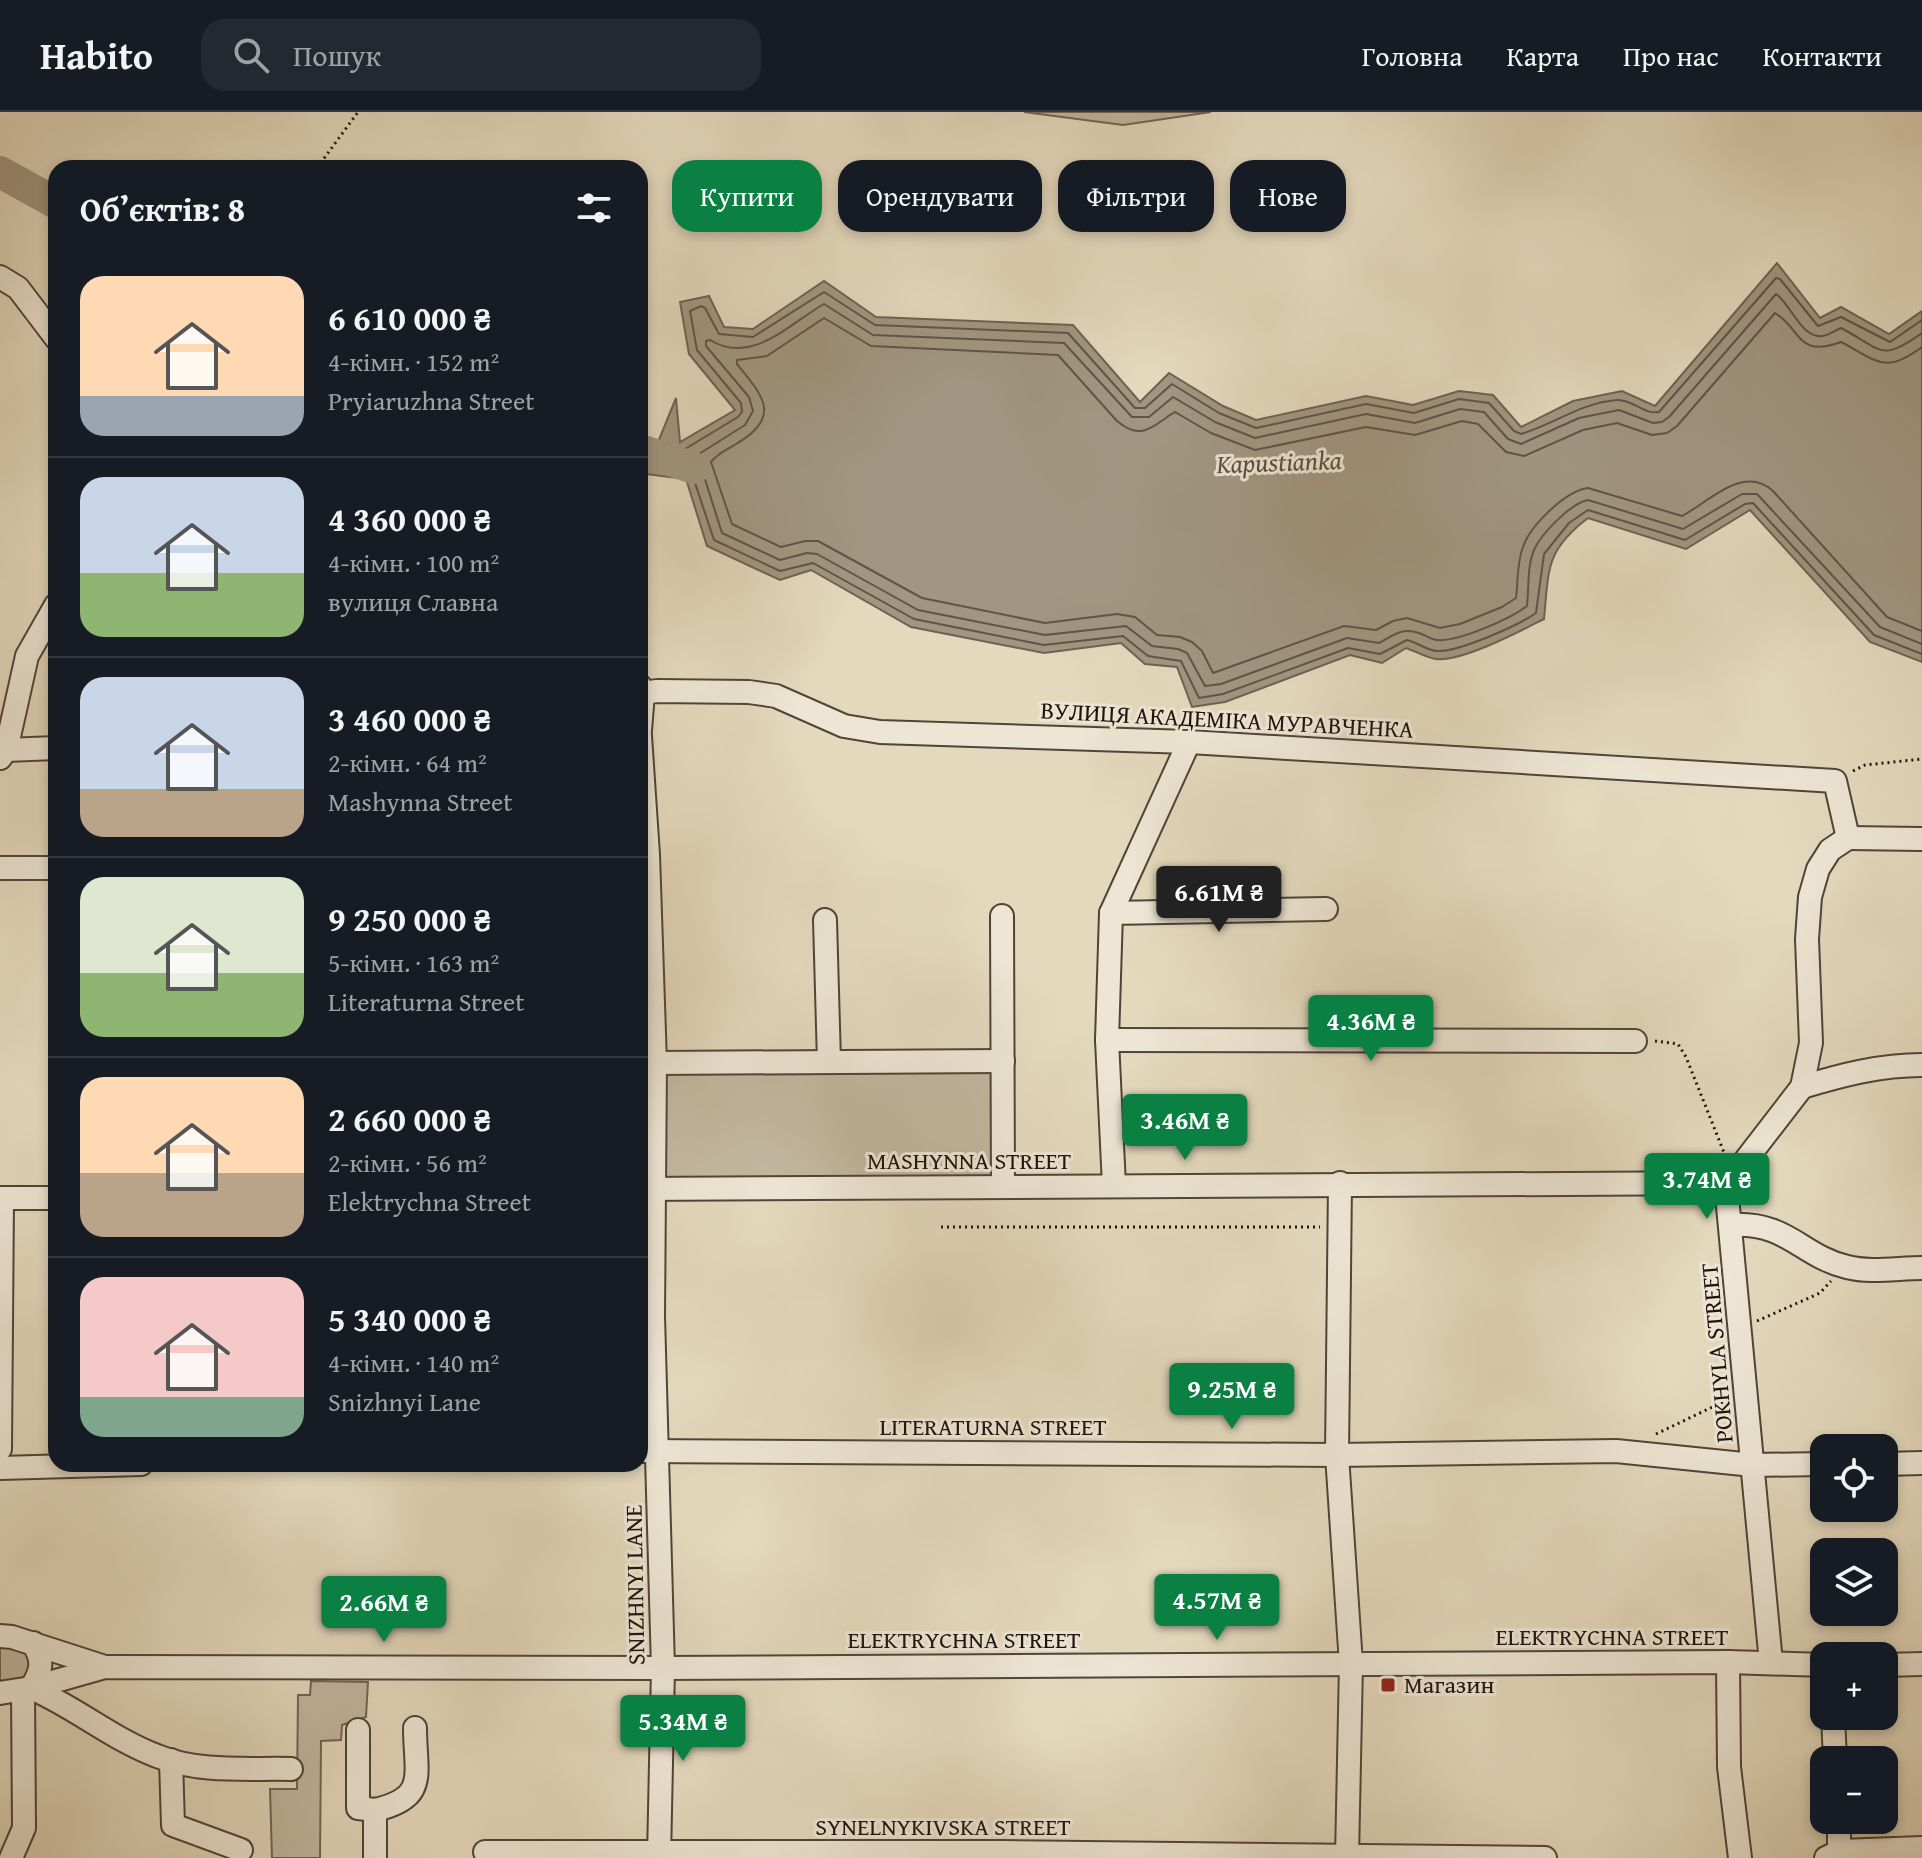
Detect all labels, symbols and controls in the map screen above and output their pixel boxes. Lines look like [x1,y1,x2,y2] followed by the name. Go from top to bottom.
[201,19,761,91] search box
[40,27,153,83] text: Habito
[229,33,273,77] icon: search
[293,33,381,77] text: Пошук
[1362,35,1462,76] text: Головна
[1506,35,1579,76] text: Карта
[1623,35,1719,76] text: Про нас
[1763,35,1882,76] text: Контакти
[672,160,822,232] chip: Купити
[838,160,1042,232] chip: Орендувати
[1058,160,1214,232] chip: Фільтри
[1230,160,1346,232] chip: Нове
[80,184,245,233] text: Об’єктів: 8
[572,186,616,230] icon: filters
[328,293,491,342] text: 6 610 000 ₴
[144,308,240,404] icon: home
[328,342,499,381] text: 4-кімн. · 152 m²
[328,381,534,420] text: Pryiaruzhna Street
[1215,440,1342,483] water label: Kapustianka
[328,494,491,543] text: 4 360 000 ₴
[144,509,240,605] icon: home
[328,543,499,582] text: 4-кімн. · 100 m²
[328,582,498,621] text: вулиця Славна
[1040,692,1415,747] street label: ВУЛИЦЯ АКАДЕМІКА МУРАВЧЕНКА
[328,694,491,743] text: 3 460 000 ₴
[144,709,240,805] icon: home
[328,743,487,782] text: 2-кімн. · 64 m²
[328,782,512,821] text: Mashynna Street
[1145,866,1293,934] pin: 6.61M ₴
[1174,872,1264,911] text: 6.61M ₴
[328,894,491,943] text: 9 250 000 ₴
[144,909,240,1005] icon: home
[328,943,499,982] text: 5-кімн. · 163 m²
[328,982,524,1021] text: Literaturna Street
[1297,995,1445,1063] pin: 4.36M ₴
[1326,1001,1416,1040] text: 4.36M ₴
[328,1094,491,1143] text: 2 660 000 ₴
[1111,1094,1259,1162] pin: 3.46M ₴
[1140,1100,1230,1139] text: 3.46M ₴
[144,1109,240,1205] icon: home
[328,1143,487,1182] text: 2-кімн. · 56 m²
[867,1143,1071,1178] street label: MASHYNNA STREET
[1633,1153,1781,1221] pin: 3.74M ₴
[1662,1159,1752,1198] text: 3.74M ₴
[328,1182,531,1221] text: Elektrychna Street
[1691,1262,1742,1444] street label: POKHYLA STREET
[328,1294,491,1343] text: 5 340 000 ₴
[144,1309,240,1405] icon: home
[328,1343,499,1382] text: 4-кімн. · 140 m²
[1158,1363,1306,1431] pin: 9.25M ₴
[1187,1369,1277,1408] text: 9.25M ₴
[328,1382,481,1421] text: Snizhnyi Lane
[879,1409,1107,1444] street label: LITERATURNA STREET
[1810,1434,1898,1834] map controls
[1810,1434,1898,1522] button: locate
[616,1505,653,1665] street label: SNIZHNYI LANE
[1810,1538,1898,1626] button: layers
[1143,1574,1291,1642] pin: 4.57M ₴
[310,1576,458,1644] pin: 2.66M ₴
[1172,1580,1262,1619] text: 4.57M ₴
[339,1582,429,1621] text: 2.66M ₴
[1495,1619,1729,1654] street label: ELEKTRYCHNA STREET
[847,1622,1081,1657] street label: ELEKTRYCHNA STREET
[1810,1642,1898,1730] button: +
[1404,1667,1495,1702] place label: Магазин
[1379,1676,1397,1694] marker: Магазин
[609,1695,757,1763] pin: 5.34M ₴
[638,1701,728,1740] text: 5.34M ₴
[1810,1746,1898,1834] button: −
[815,1809,1071,1844] street label: SYNELNYKIVSKA STREET

